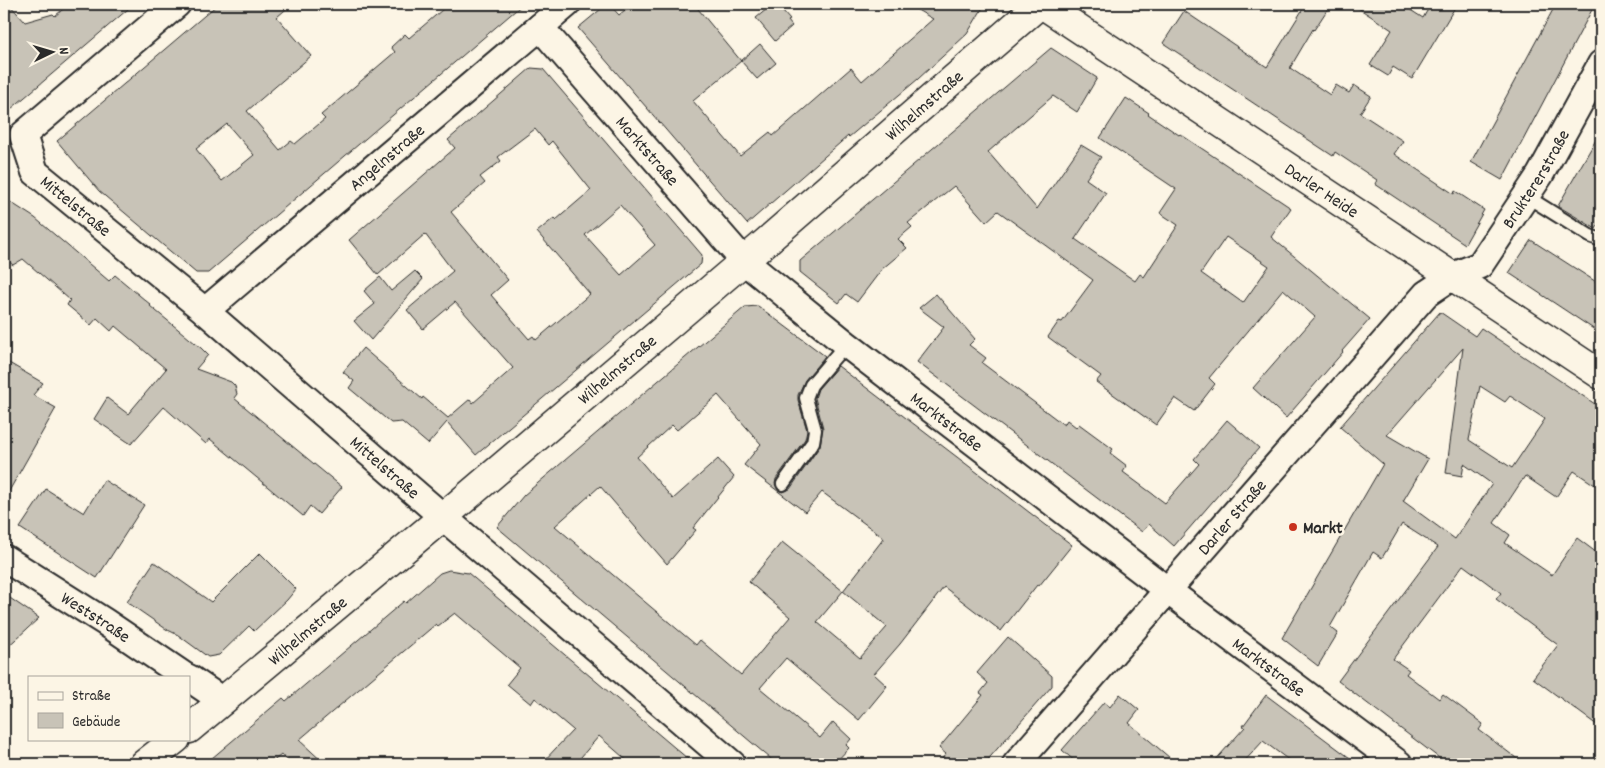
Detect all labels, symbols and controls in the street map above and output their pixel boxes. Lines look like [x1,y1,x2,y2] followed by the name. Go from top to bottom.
[28,28,78,78] north arrow
[53,47,73,55] text: N
[881,66,970,148] street label: Wilhelmstraße
[608,112,683,193] street label: Marktstraße
[345,119,432,198] street label: Angelnstraße
[1498,126,1578,235] street label: Bruktererstraße
[1279,158,1363,226] street label: Darler Heide
[33,171,115,244] street label: Mittelstraße
[574,330,663,412] street label: Wilhelmstraße
[904,387,987,459] street label: Marktstraße
[343,432,424,506] street label: Mittelstraße
[1193,475,1274,562] street label: Darler Straße
[1303,517,1343,542] place label: Markt
[1287,521,1299,533] marker: Markt
[55,587,134,651] street label: Weststraße
[264,592,354,673] street label: Wilhelmstraße
[1226,633,1309,704] street label: Marktstraße
[28,676,190,740] legend
[72,686,111,708] text: Straße
[72,712,121,734] text: Gebäude

